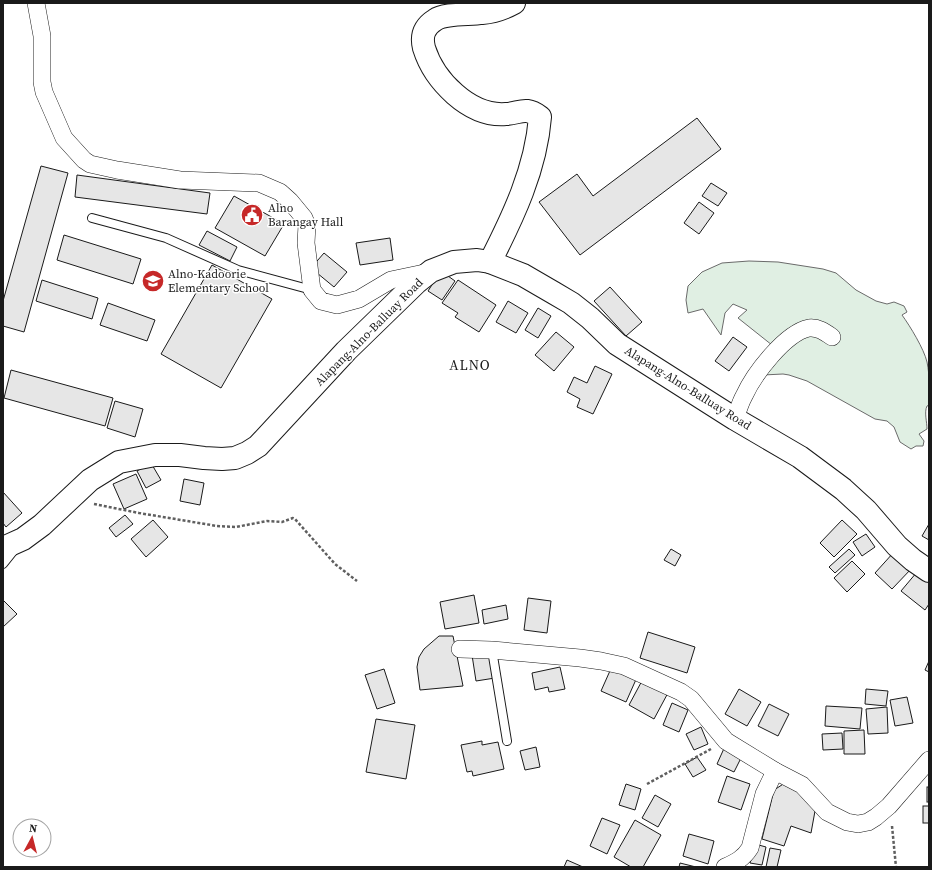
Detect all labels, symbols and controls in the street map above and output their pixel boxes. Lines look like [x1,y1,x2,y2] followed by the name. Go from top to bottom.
[268,200,344,230] place label: Alno Barangay Hall
[239,202,265,228] public building icon: Alno Barangay Hall
[168,266,269,296] place label: Alno-Kadoorie Elementary School
[140,268,166,294] school or university icon: Alno-Kadoorie Elementary School
[312,274,427,389] street label: Alapang-Alno-Balluay Road
[622,342,754,434] street label: Alapang-Alno-Balluay Road
[449,355,491,375] district label: ALNO
[12,818,52,858] north arrow
[28,821,38,837] text: N

